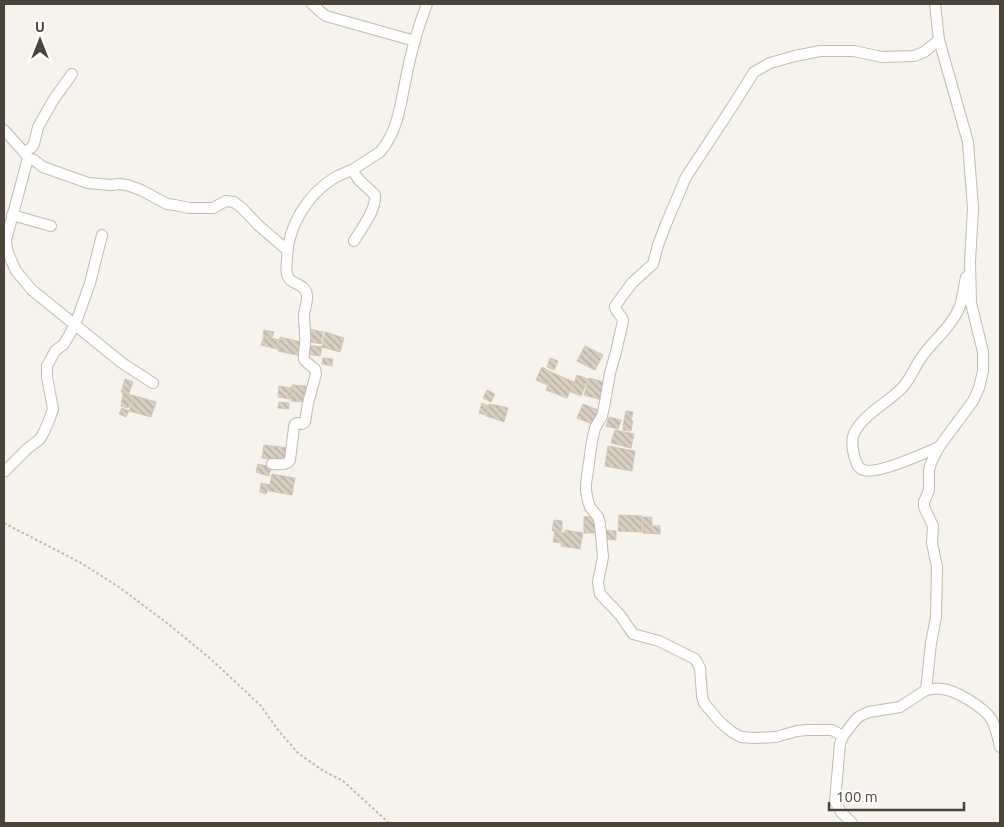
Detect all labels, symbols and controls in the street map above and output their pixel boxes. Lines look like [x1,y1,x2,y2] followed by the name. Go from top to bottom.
[15,15,65,65] north arrow
[35,19,45,35] text: U
[829,780,964,812] scale bar
[836,788,878,805] text: 100 m

